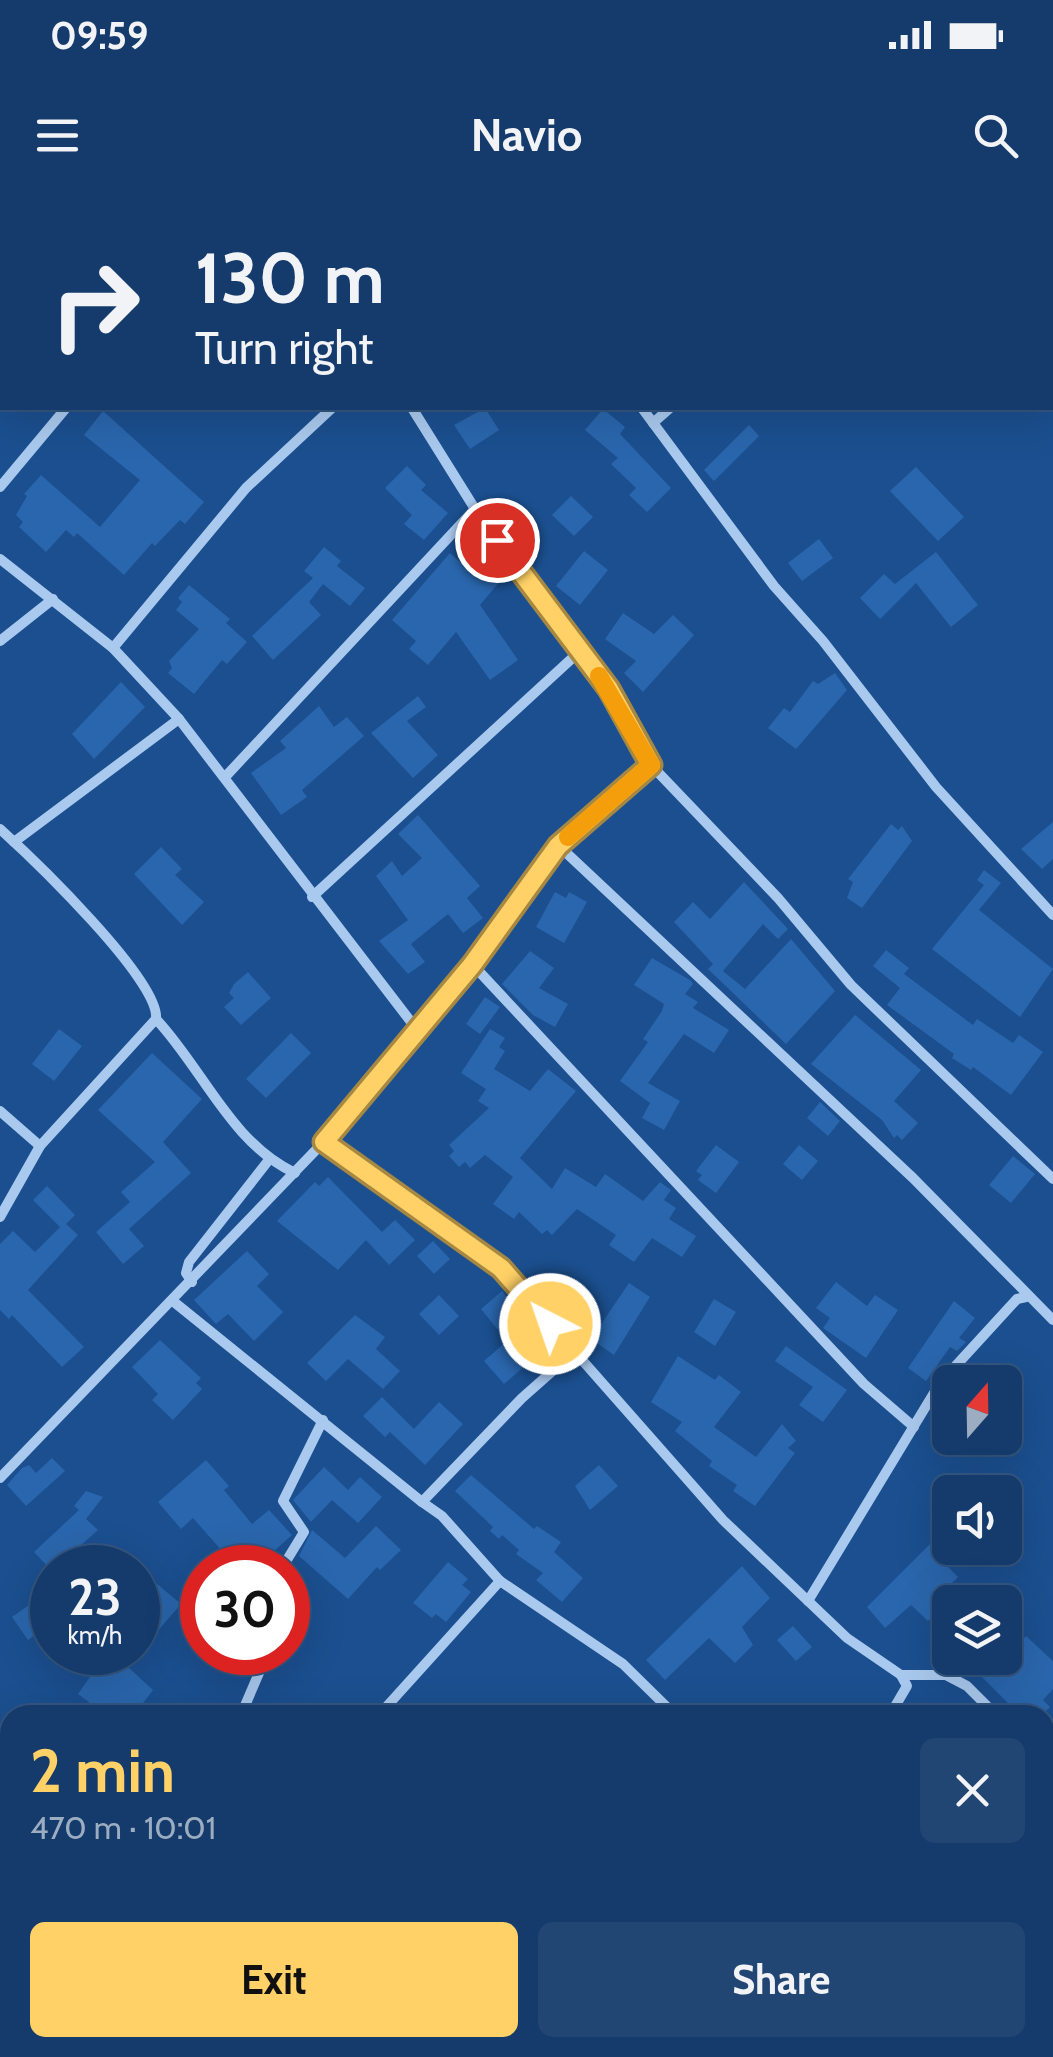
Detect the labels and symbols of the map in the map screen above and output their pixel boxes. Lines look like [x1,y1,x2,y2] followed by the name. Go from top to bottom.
[455,498,540,583] pin
[498,1272,602,1376] position arrow
[932,1365,1022,1455] north arrow
[180,1545,310,1675] speed limit sign: 30

